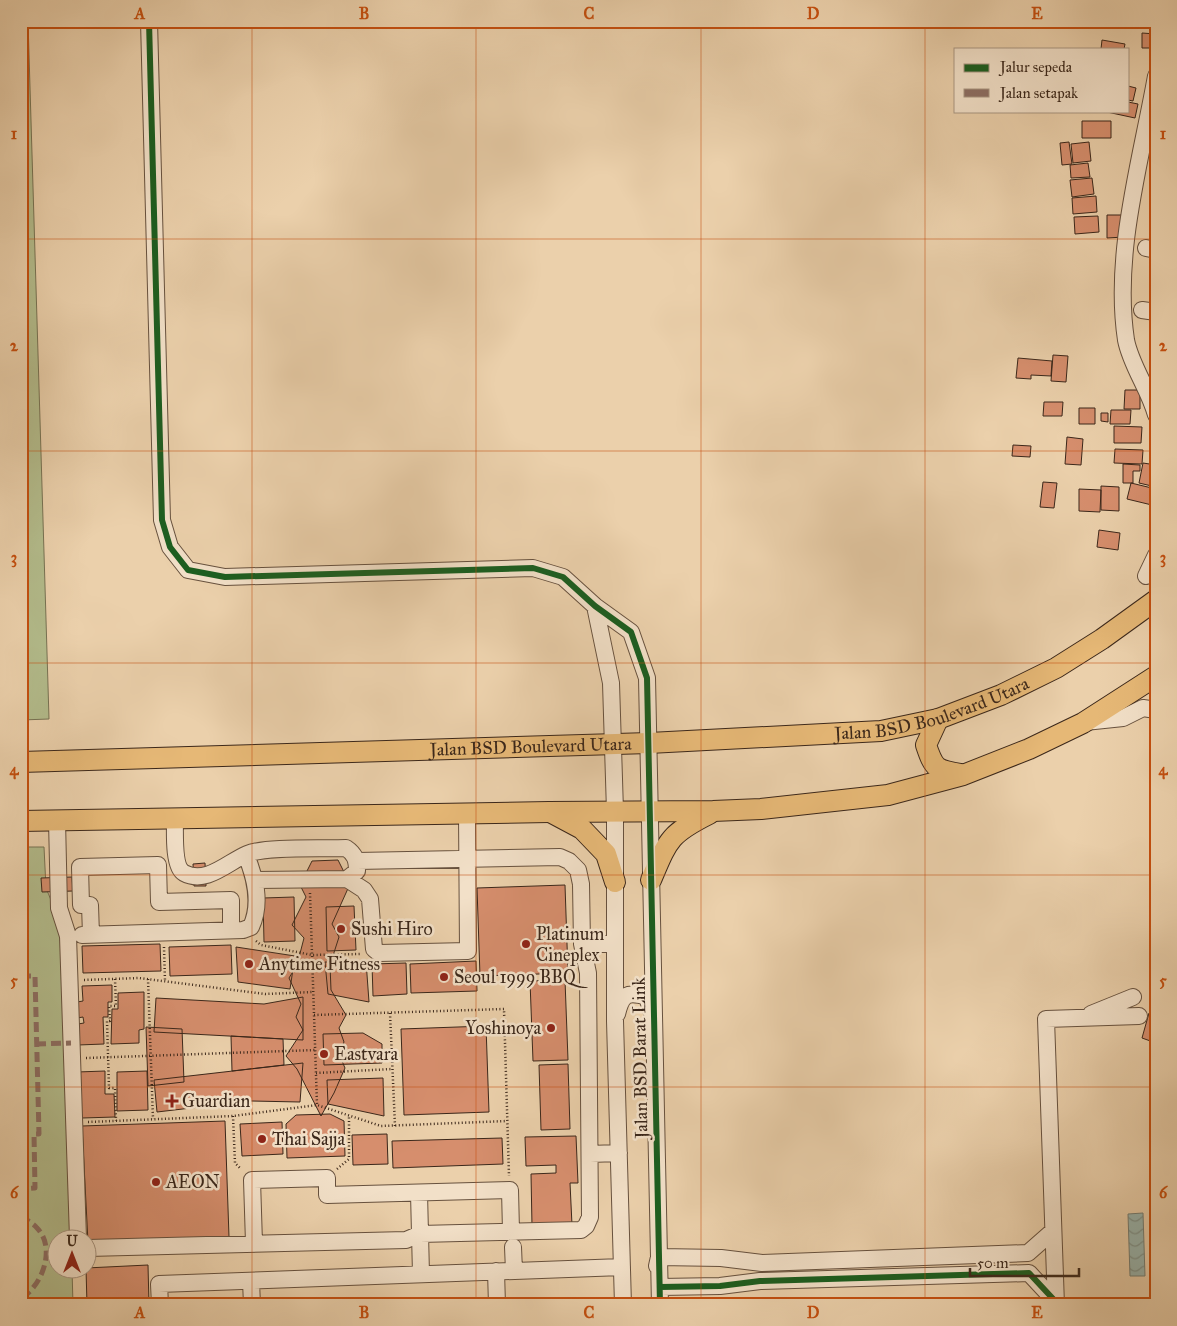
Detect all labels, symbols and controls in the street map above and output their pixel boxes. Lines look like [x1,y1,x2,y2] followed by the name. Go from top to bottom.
[134,4,146,23] text: A
[359,4,369,23] text: B
[584,4,595,23] text: C
[807,4,820,23] text: D
[1031,4,1043,23] text: E
[954,48,1130,112] legend
[998,58,1073,77] text: Jalur sepeda
[998,84,1078,103] text: Jalan setapak
[11,124,18,143] text: 1
[1160,124,1167,143] text: 1
[10,336,19,355] text: 2
[1159,336,1168,355] text: 2
[11,548,17,568] text: 3
[1160,548,1166,568] text: 3
[832,672,1033,745] street label: Jalan BSD Boulevard Utara
[428,733,632,762] street label: Jalan BSD Boulevard Utara
[10,760,20,780] text: 4
[1159,760,1169,780] text: 4
[351,918,433,940] place label: Sushi Hiro
[335,923,347,935] marker: Sushi Hiro
[536,923,604,966] place label: Platinum Cineplex
[520,938,532,950] marker: Platinum Cineplex
[258,953,380,975] place label: Anytime Fitness
[243,958,255,970] marker: Anytime Fitness
[454,966,588,988] place label: Seoul 1999 BBQ
[10,971,18,990] text: 5
[438,971,450,983] marker: Seoul 1999 BBQ
[1159,971,1167,990] text: 5
[628,977,653,1141] street label: Jalan BSD Barat Link
[465,1017,541,1039] place label: Yoshinoya
[545,1022,557,1034] marker: Yoshinoya
[334,1043,398,1065] place label: Eastvara
[318,1048,330,1060] marker: Eastvara
[182,1090,251,1112] place label: Guardian
[166,1095,178,1107] marker: Guardian
[272,1128,345,1150] place label: Thai Sajja
[256,1133,268,1145] marker: Thai Sajja
[165,1171,220,1193] place label: AEON
[150,1176,162,1188] marker: AEON
[10,1183,19,1202] text: 6
[1159,1183,1168,1202] text: 6
[48,1228,98,1278] north arrow
[66,1233,78,1250] text: U
[970,1246,1078,1278] scale bar
[977,1254,1009,1272] text: 50 m
[134,1303,146,1322] text: A
[359,1303,369,1322] text: B
[584,1303,595,1322] text: C
[807,1303,820,1322] text: D
[1031,1303,1043,1322] text: E

